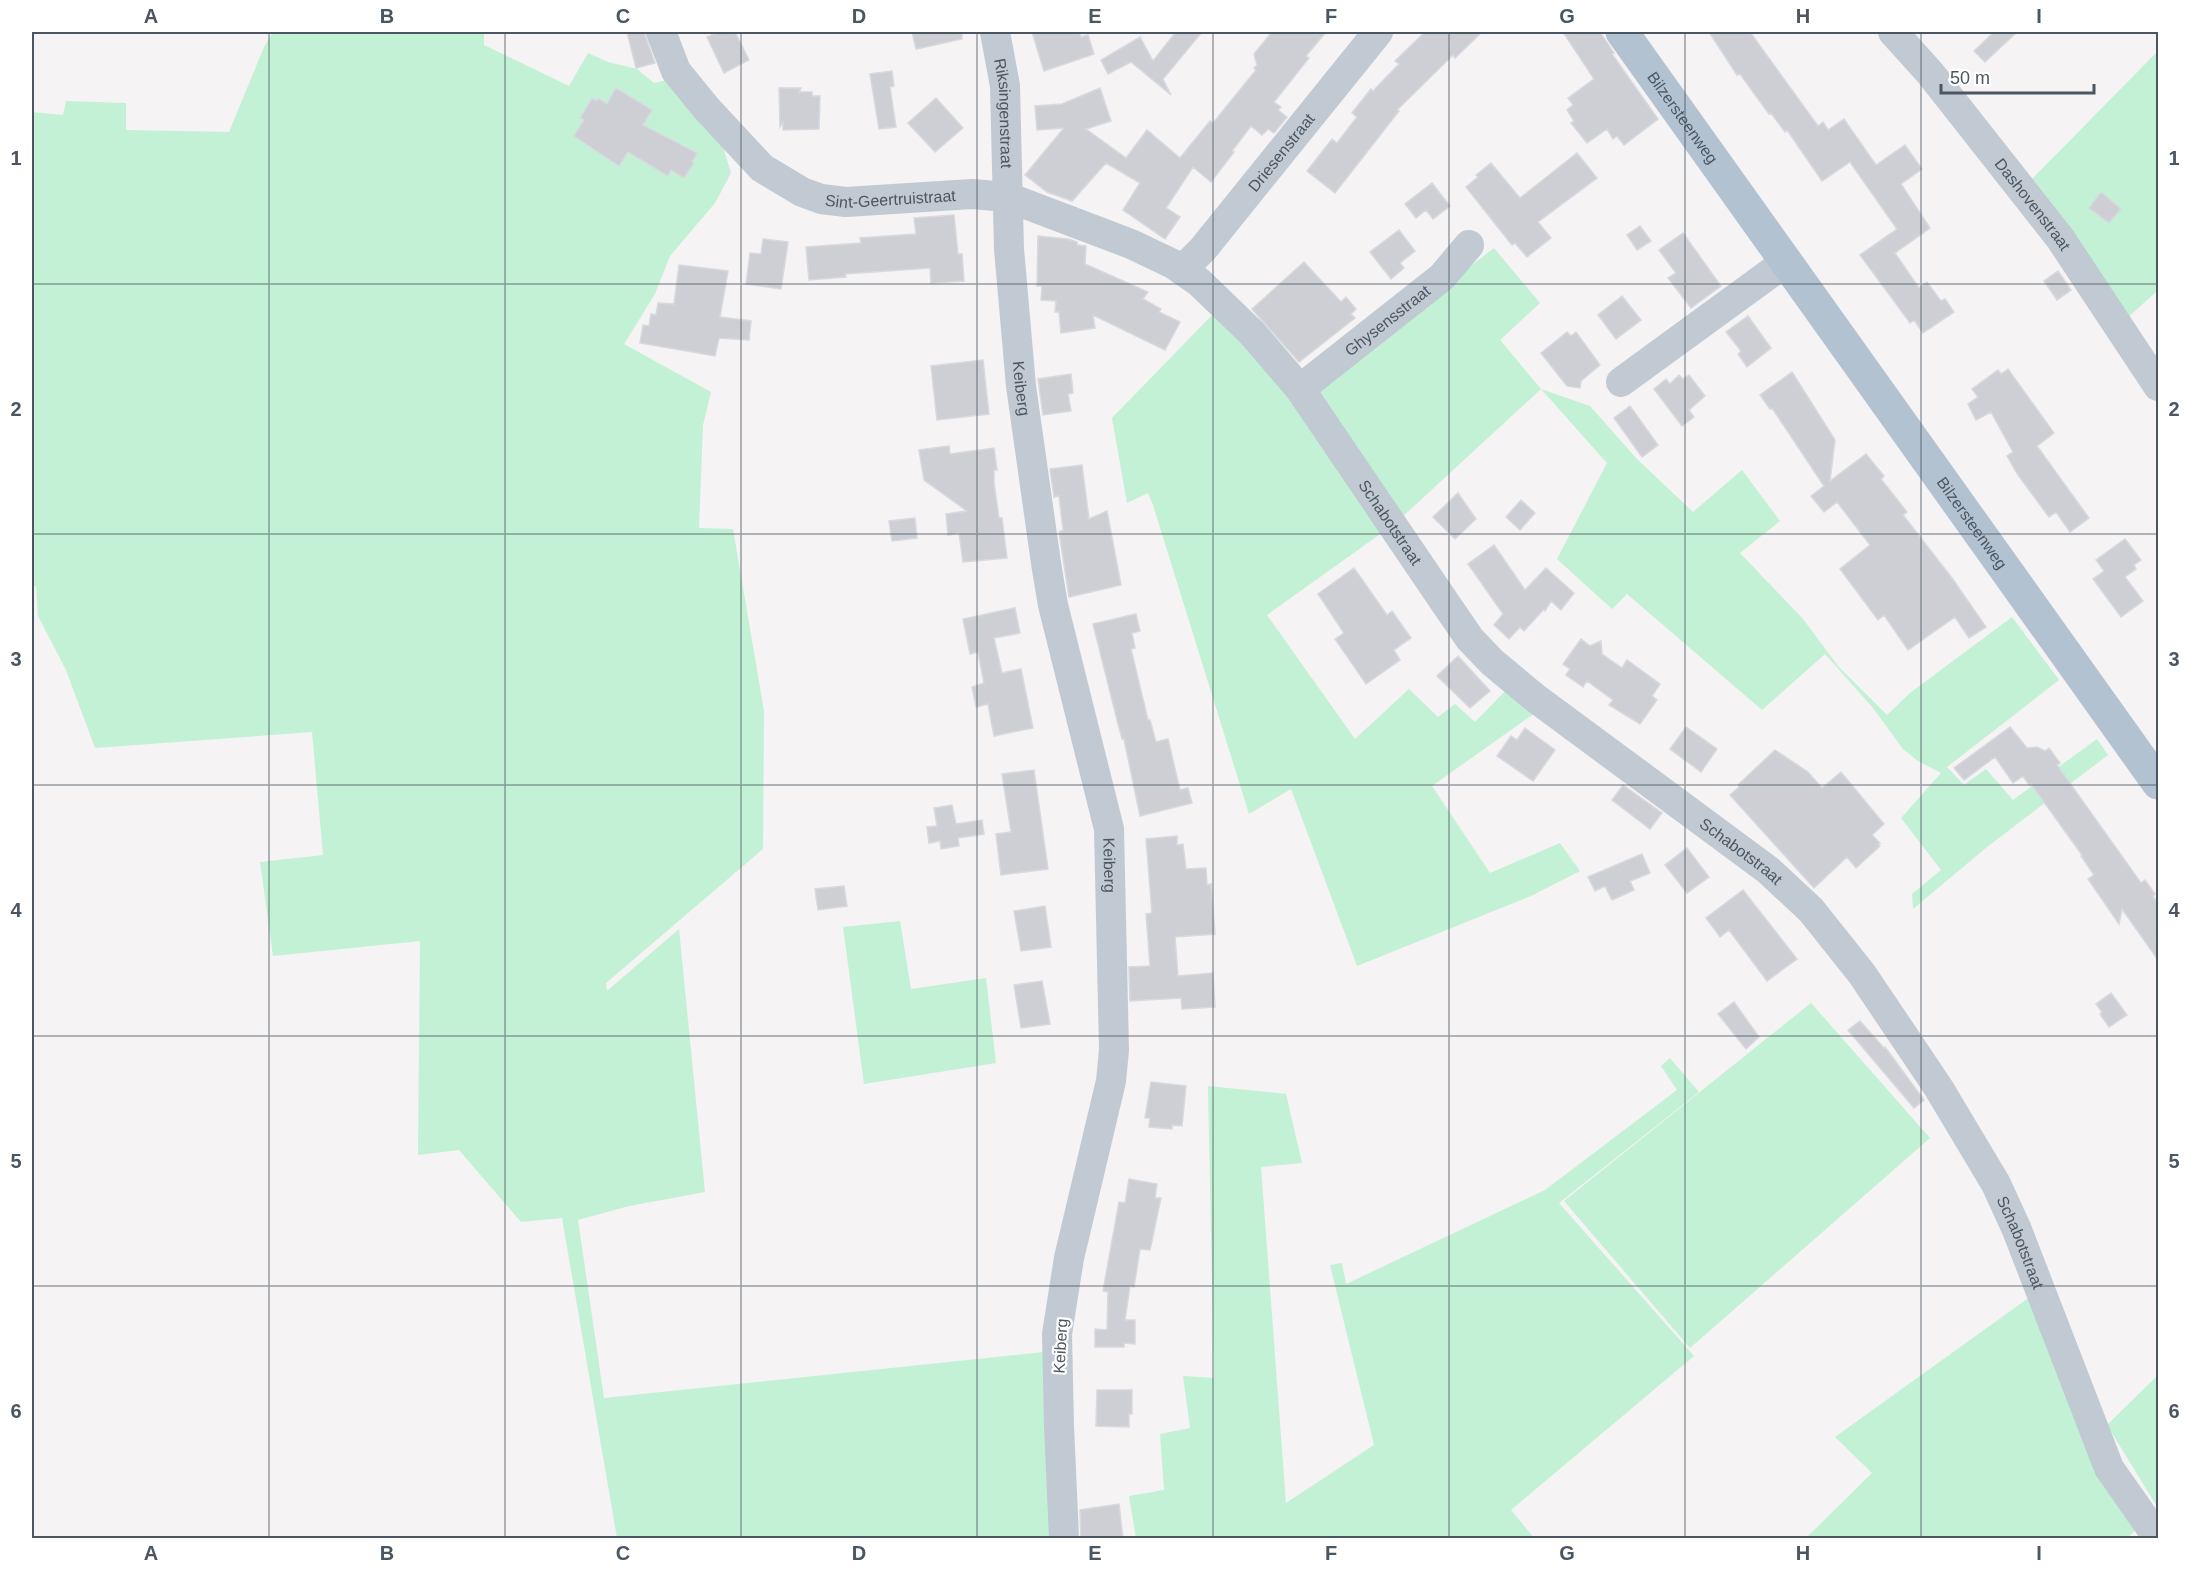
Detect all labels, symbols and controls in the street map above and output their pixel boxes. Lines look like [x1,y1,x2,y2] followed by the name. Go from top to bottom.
[144,5,158,27] text: A
[380,5,394,27] text: B
[616,5,630,27] text: C
[852,5,866,27] text: D
[1088,5,1102,27] text: E
[1325,5,1337,27] text: F
[1559,5,1575,27] text: G
[1796,5,1810,27] text: H
[2036,5,2042,27] text: I
[991,57,1015,169] street label: Riksingenstraat
[1941,57,2094,95] scale bar
[1950,68,1990,88] text: 50 m
[1644,69,1721,167] street label: Bilzersteenweg
[1245,110,1318,195] street label: Driesenstraat
[10,147,22,169] text: 1
[2168,147,2180,169] text: 1
[1991,155,2074,254] street label: Dashovenstraat
[824,187,957,211] street label: Sint-Geertruistraat
[1342,282,1434,359] street label: Ghysensstraat
[1010,360,1033,417] street label: Keiberg
[10,398,22,420] text: 2
[2168,398,2180,420] text: 2
[1933,474,2010,572] street label: Bilzersteenweg
[1355,477,1425,569] street label: Schabotstraat
[10,648,22,670] text: 3
[2168,648,2180,670] text: 3
[1697,815,1786,888] street label: Schabotstraat
[1100,838,1118,893] street label: Keiberg
[10,899,22,921] text: 4
[2168,899,2180,921] text: 4
[10,1150,22,1172] text: 5
[2168,1150,2180,1172] text: 5
[1994,1193,2047,1292] street label: Schabotstraat
[1051,1318,1070,1374] street label: Keiberg
[10,1400,22,1422] text: 6
[2168,1400,2180,1422] text: 6
[144,1542,158,1564] text: A
[380,1542,394,1564] text: B
[616,1542,630,1564] text: C
[852,1542,866,1564] text: D
[1088,1542,1102,1564] text: E
[1325,1542,1337,1564] text: F
[1559,1542,1575,1564] text: G
[1796,1542,1810,1564] text: H
[2036,1542,2042,1564] text: I

